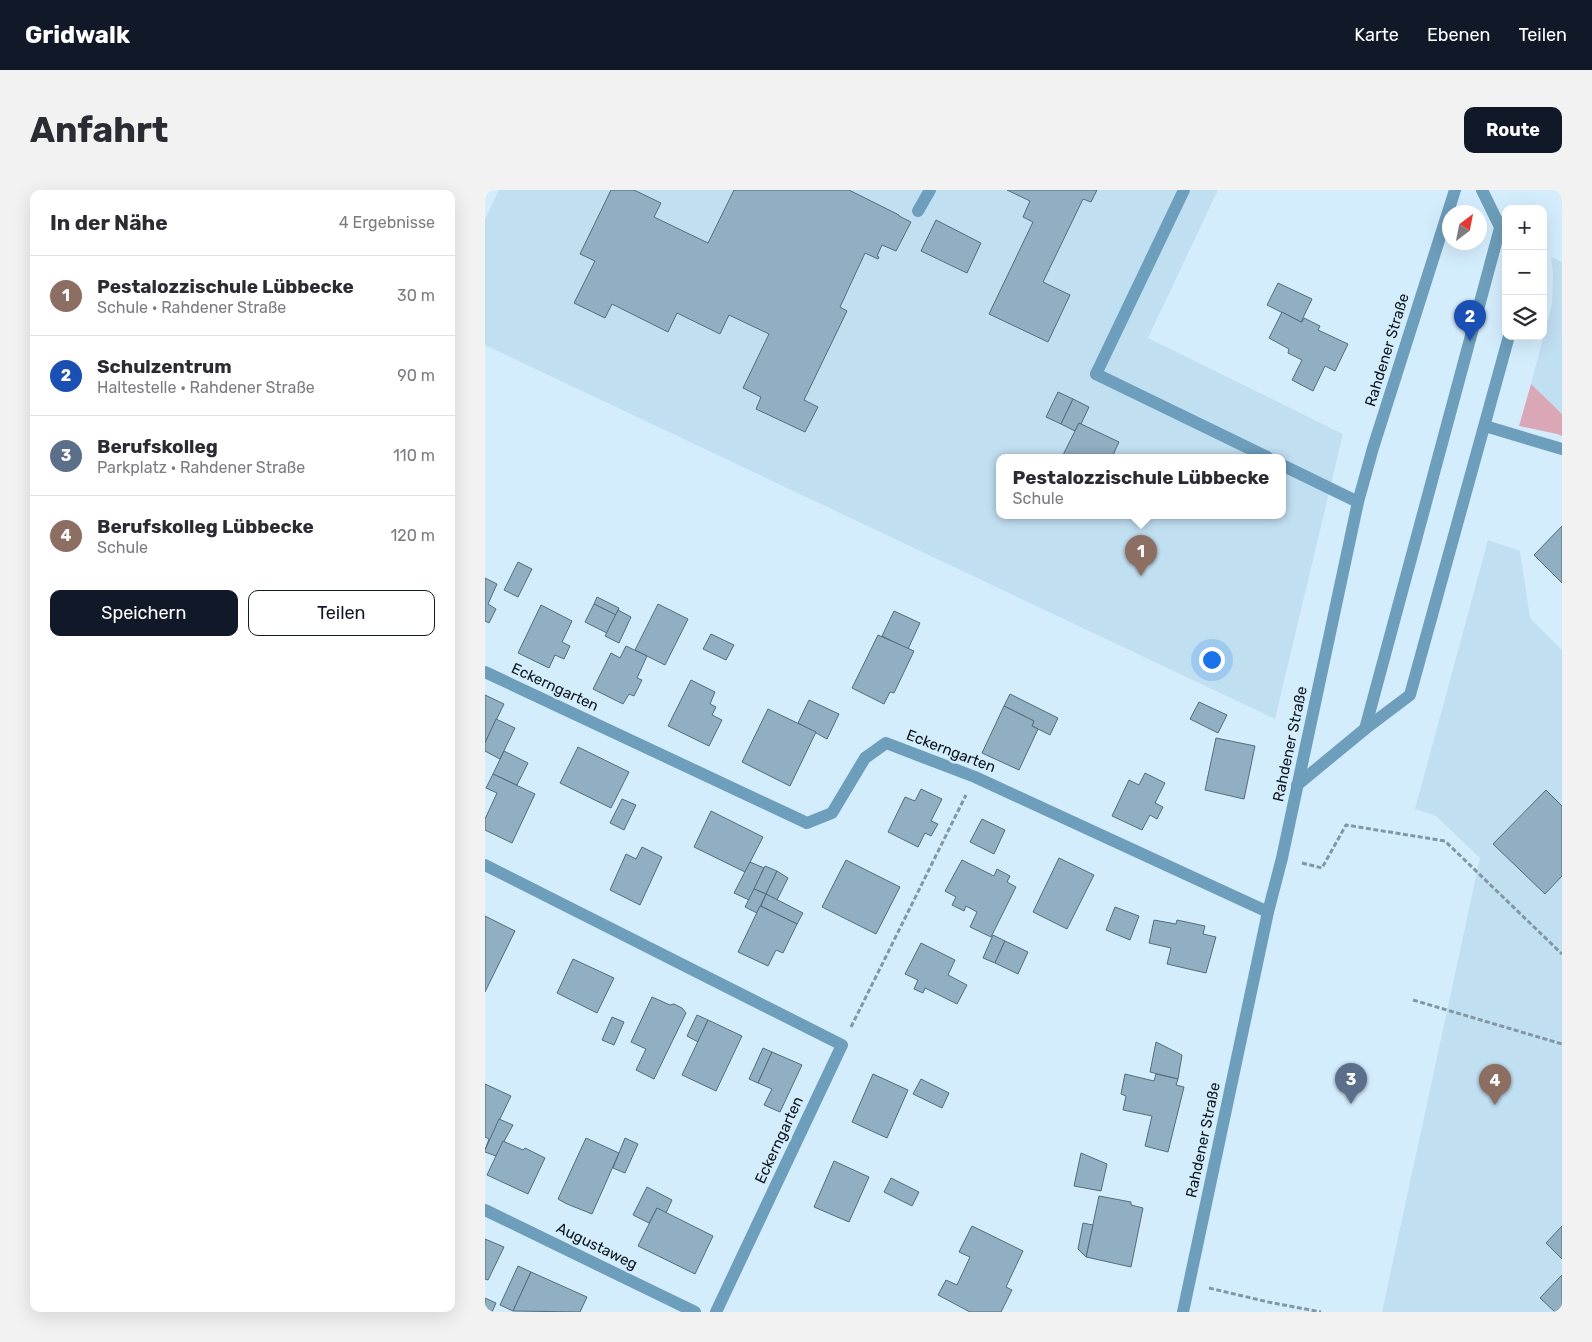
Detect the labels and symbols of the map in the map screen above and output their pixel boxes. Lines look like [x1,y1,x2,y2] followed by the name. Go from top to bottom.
[1442,205,1487,250] north arrow
[1361,291,1413,409] street label: Rahdener Straße
[1454,300,1486,341] pin: 2
[1125,535,1157,576] pin: 1
[1199,647,1225,673] your location
[509,659,601,715] street label: Eckerngarten
[1269,685,1311,803] street label: Rahdener Straße
[904,726,998,776] street label: Eckerngarten
[1335,1063,1367,1104] pin: 3
[1479,1064,1511,1105] pin: 4
[1182,1081,1224,1199] street label: Rahdener Straße
[751,1094,807,1186] street label: Eckerngarten
[554,1219,640,1273] street label: Augustaweg

